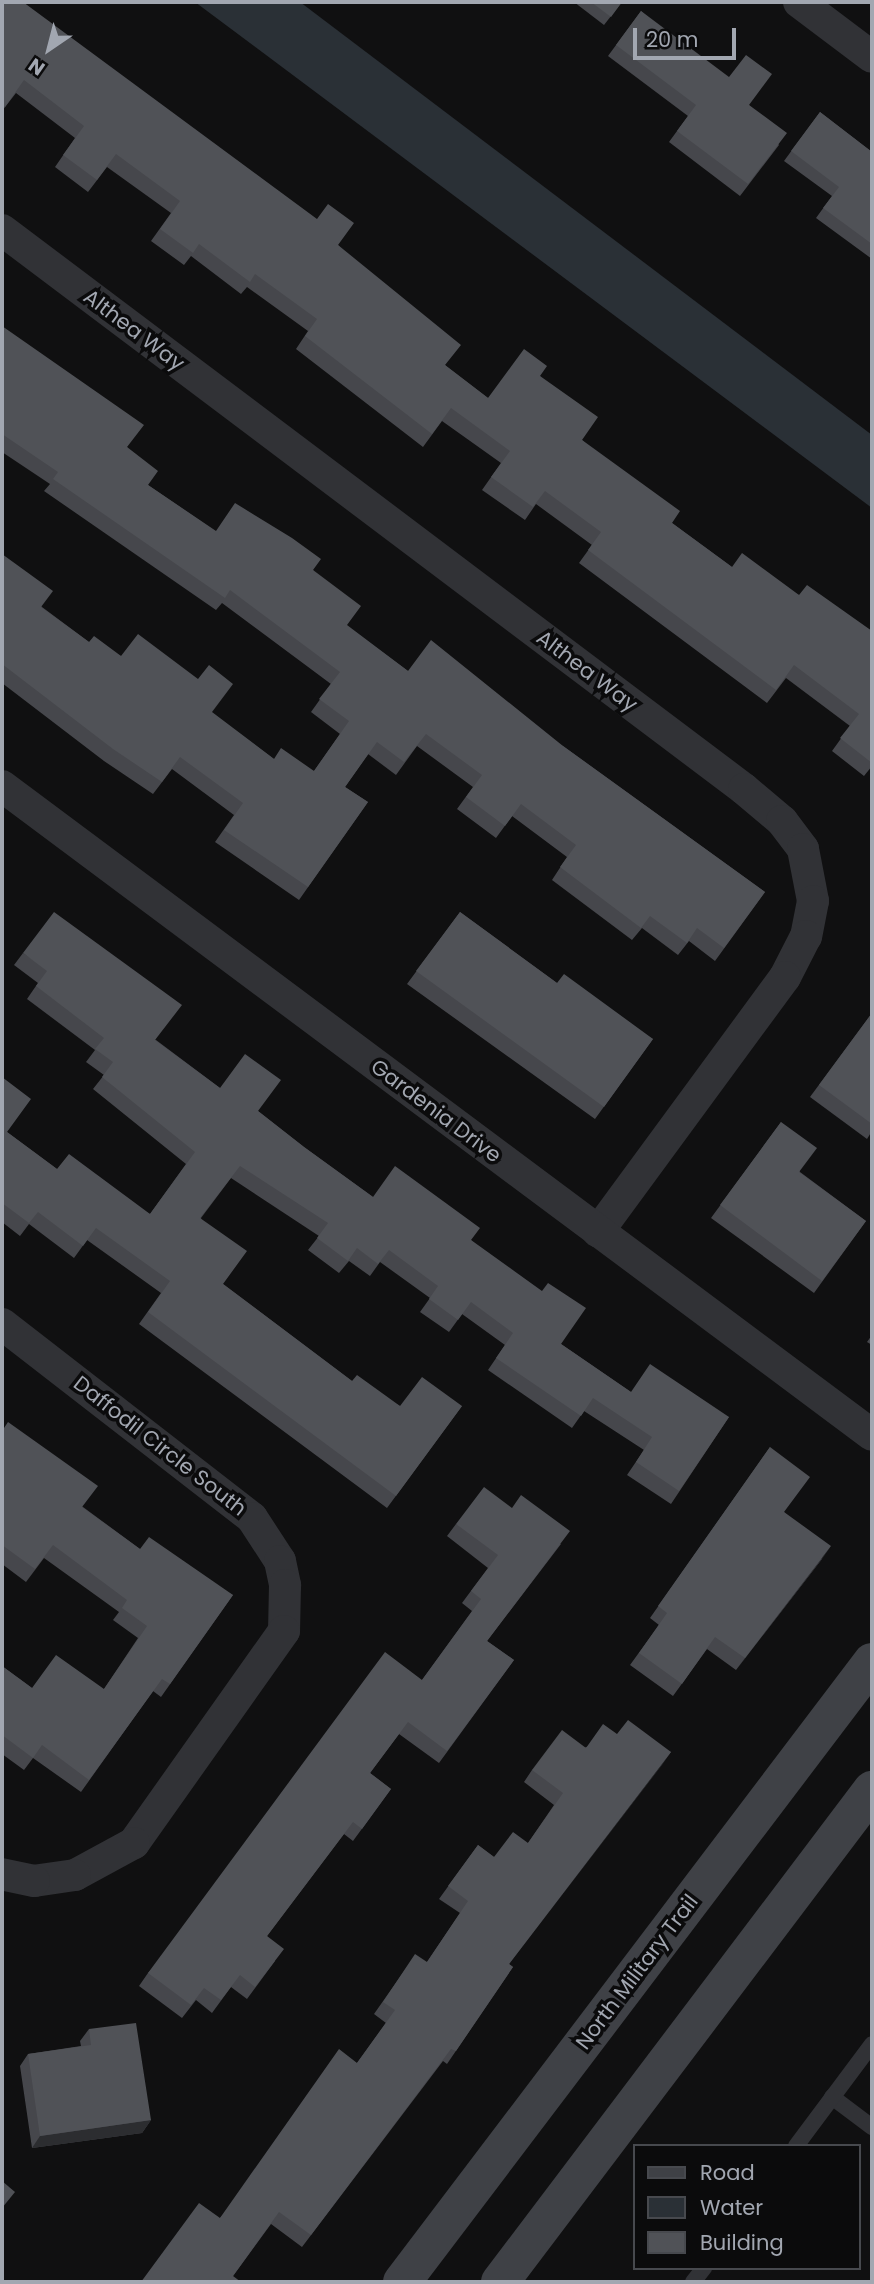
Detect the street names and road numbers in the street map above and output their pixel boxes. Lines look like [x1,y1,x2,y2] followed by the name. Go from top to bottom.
[79,284,189,376] street label: Althea Way
[532,625,642,717] street label: Althea Way
[366,1054,506,1168] street label: Gardenia Drive
[69,1371,251,1521] street label: Daffodil Circle South
[571,1890,703,2054] street label: North Military Trail

